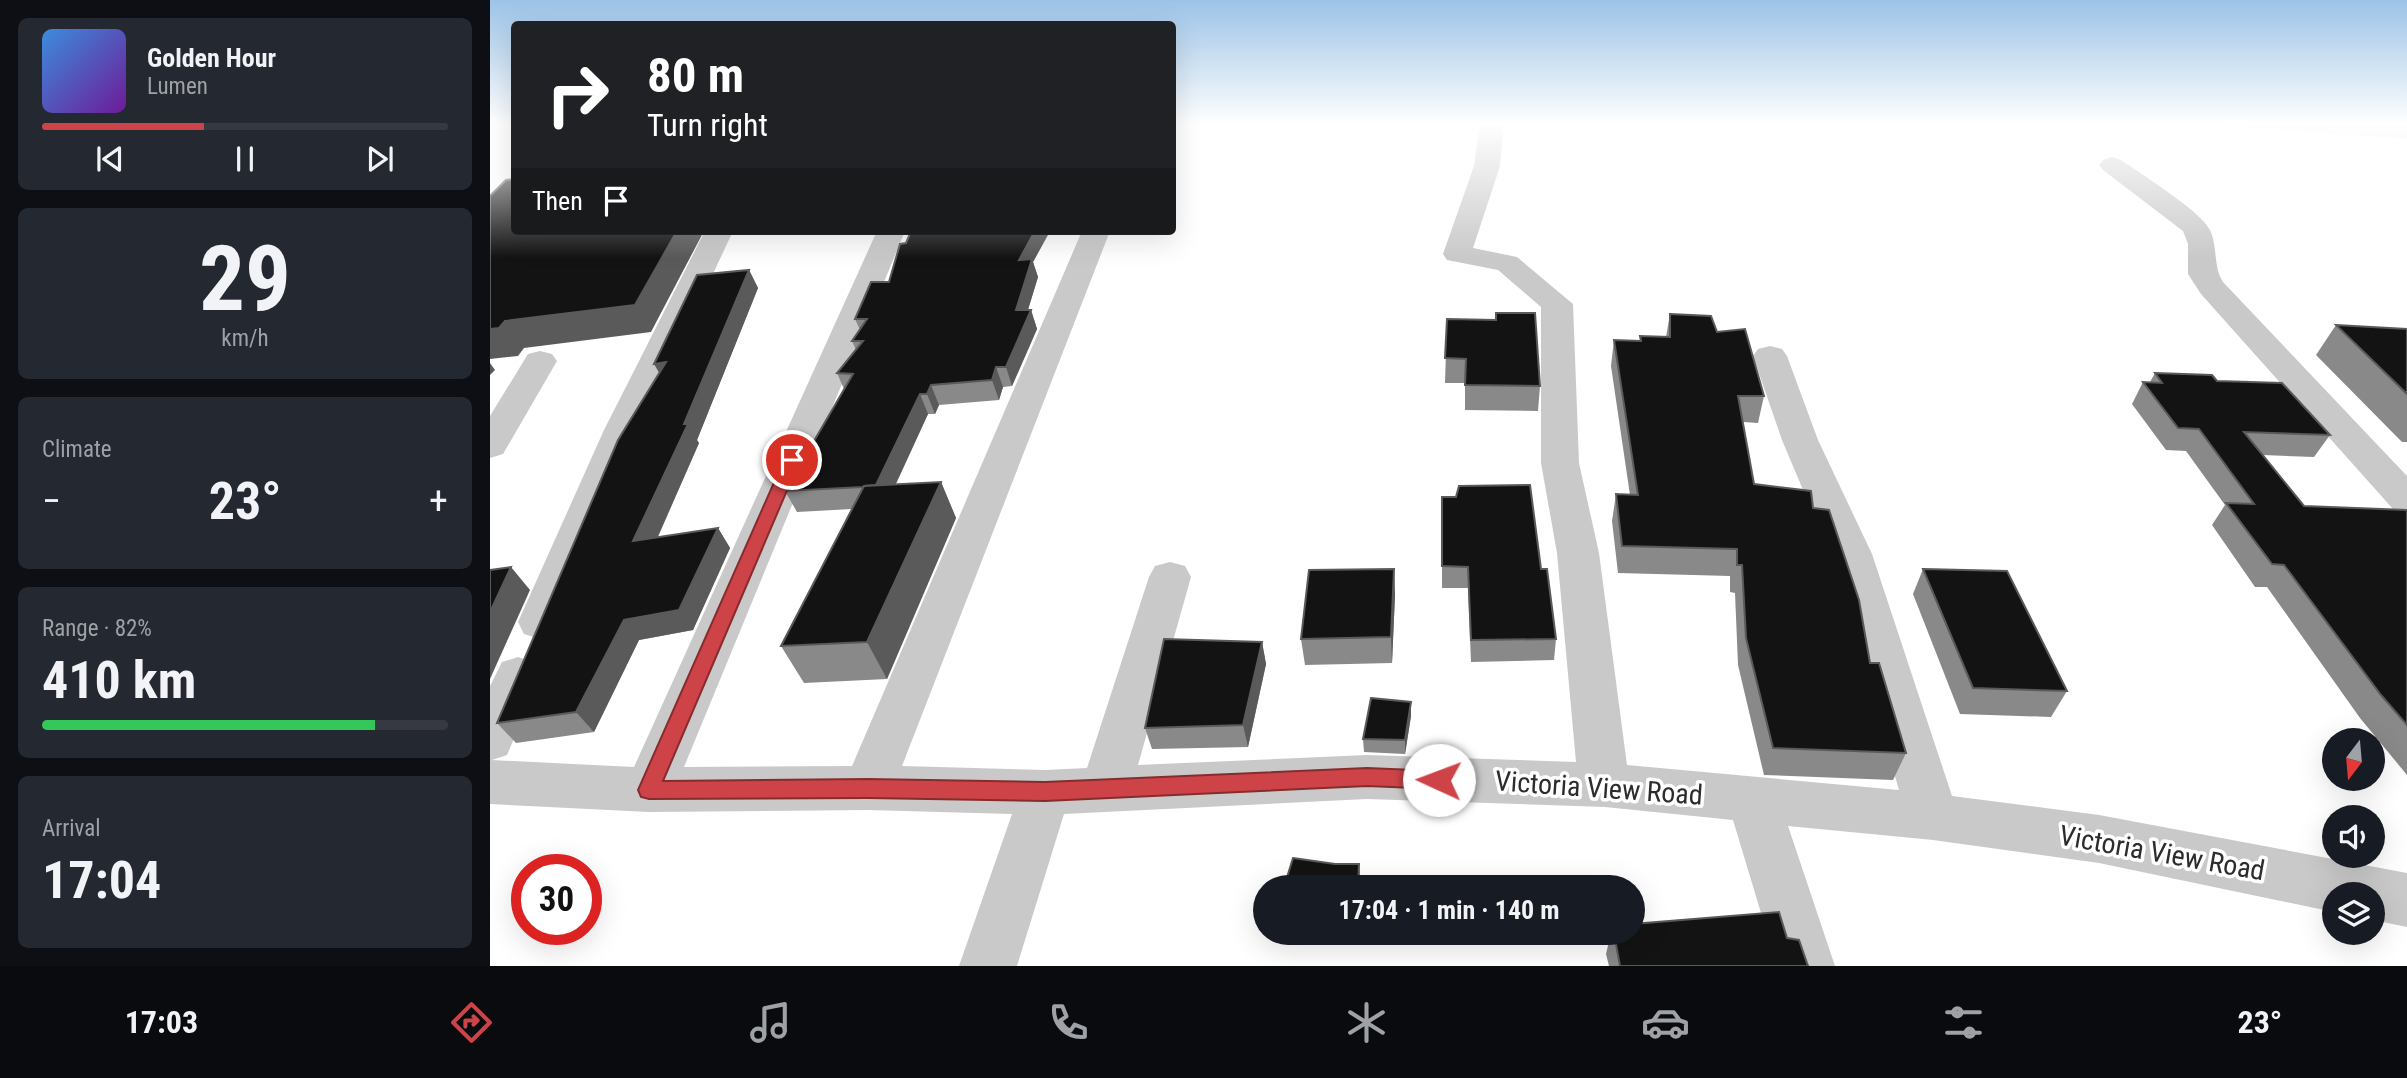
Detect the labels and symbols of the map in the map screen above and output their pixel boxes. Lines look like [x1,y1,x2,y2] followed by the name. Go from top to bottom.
[762,430,822,490] pin
[2322,728,2385,791] north arrow
[1402,743,1476,817] position arrow
[1494,764,1704,812] street label: Victoria View Road
[2057,819,2267,887] street label: Victoria View Road
[511,854,602,945] speed limit sign: 30

